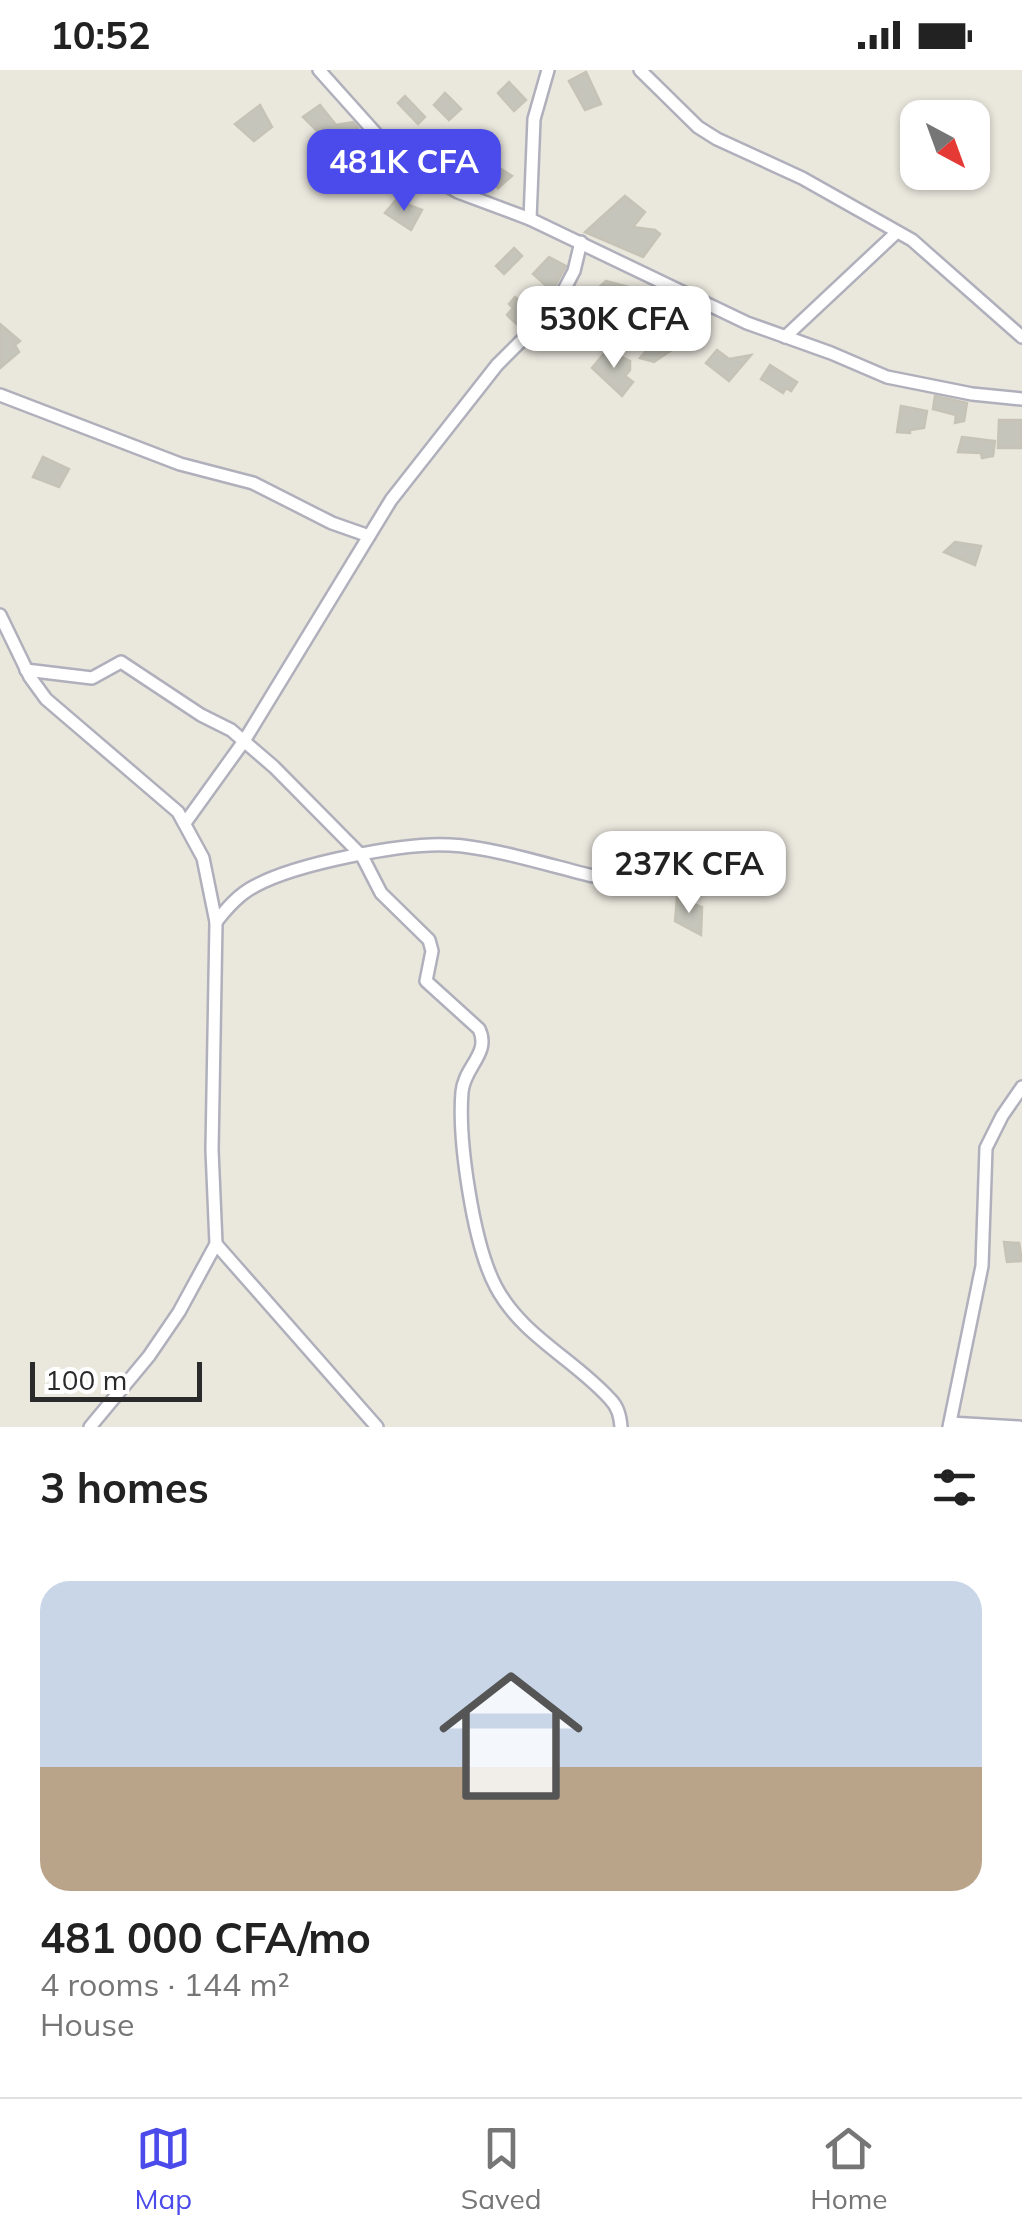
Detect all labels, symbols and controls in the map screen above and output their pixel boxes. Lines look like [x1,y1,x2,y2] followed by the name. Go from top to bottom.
[50,11,151,59] text: 10:52
[900,100,990,190] north arrow
[900,100,990,190] map controls
[301,129,507,214] pin: 481K CFA
[329,141,479,181] text: 481K CFA
[511,286,717,371] pin: 530K CFA
[539,298,689,338] text: 530K CFA
[586,831,792,916] pin: 237K CFA
[614,843,764,883] text: 237K CFA
[30,1357,202,1402] scale bar
[45,1362,127,1397] text: 100 m
[927,1460,982,1515] icon: filters
[40,1461,209,1514] text: 3 homes
[421,1646,601,1826] icon: home
[40,1911,371,1964] text: 481 000 CFA/mo
[40,1964,290,2004] text: 4 rooms · 144 m²
[40,2004,135,2044] text: House
[134,2121,192,2216] tab: Map
[461,2121,542,2216] tab: Saved
[810,2121,888,2216] tab: Home

